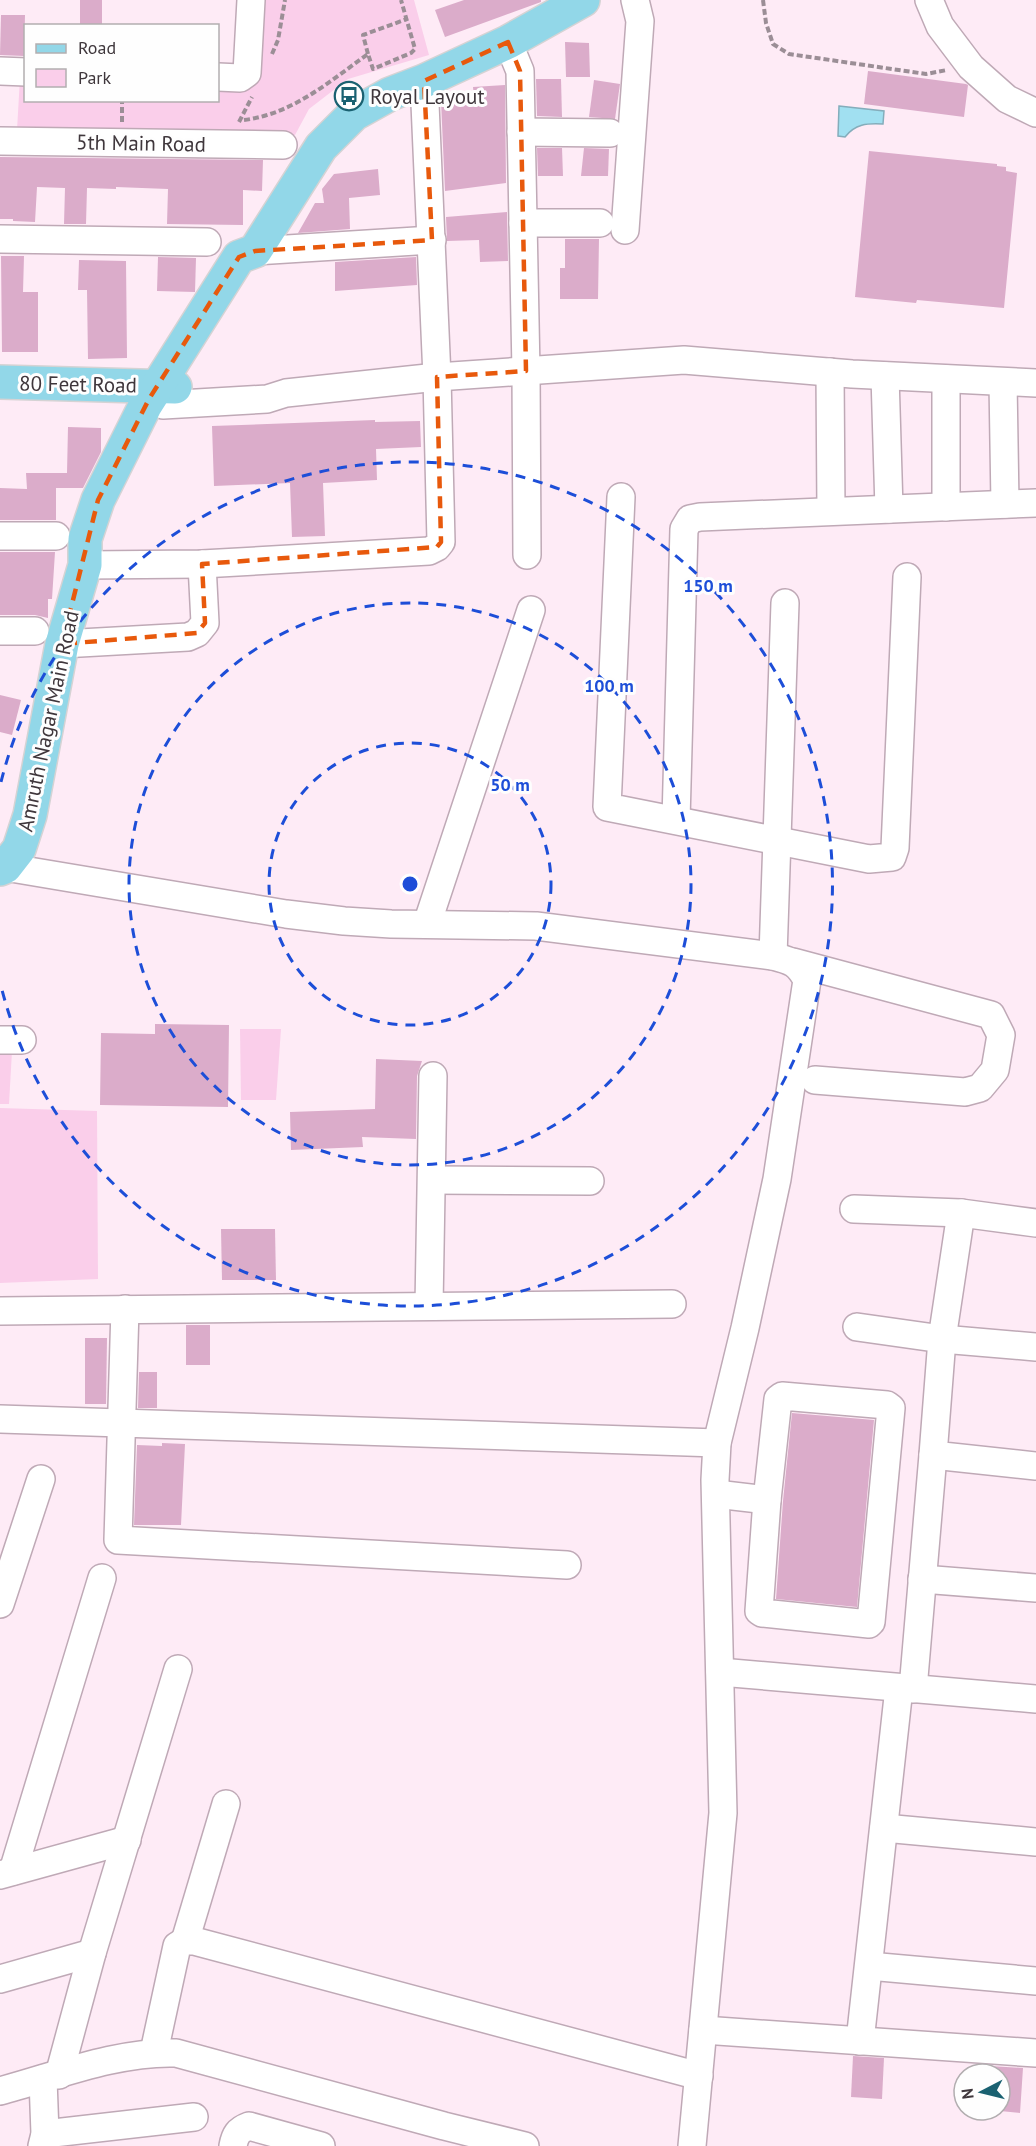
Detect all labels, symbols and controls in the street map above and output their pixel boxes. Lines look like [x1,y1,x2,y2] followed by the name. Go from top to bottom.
[24,24,219,102] legend
[78,36,116,59] text: Road
[78,66,111,89] text: Park
[333,80,365,112] bus stop icon: Royal Layout
[370,83,485,110] place label: Royal Layout
[76,128,206,158] street label: 5th Main Road
[19,369,137,399] street label: 80 Feet Road
[683,574,733,597] text: 150 m
[11,608,85,834] street label: Amruth Nagar Main Road
[584,674,634,697] text: 100 m
[490,773,530,796] text: 50 m
[400,874,420,894] centre of rings
[952,2062,1012,2122] north arrow
[957,2087,978,2100] text: N

